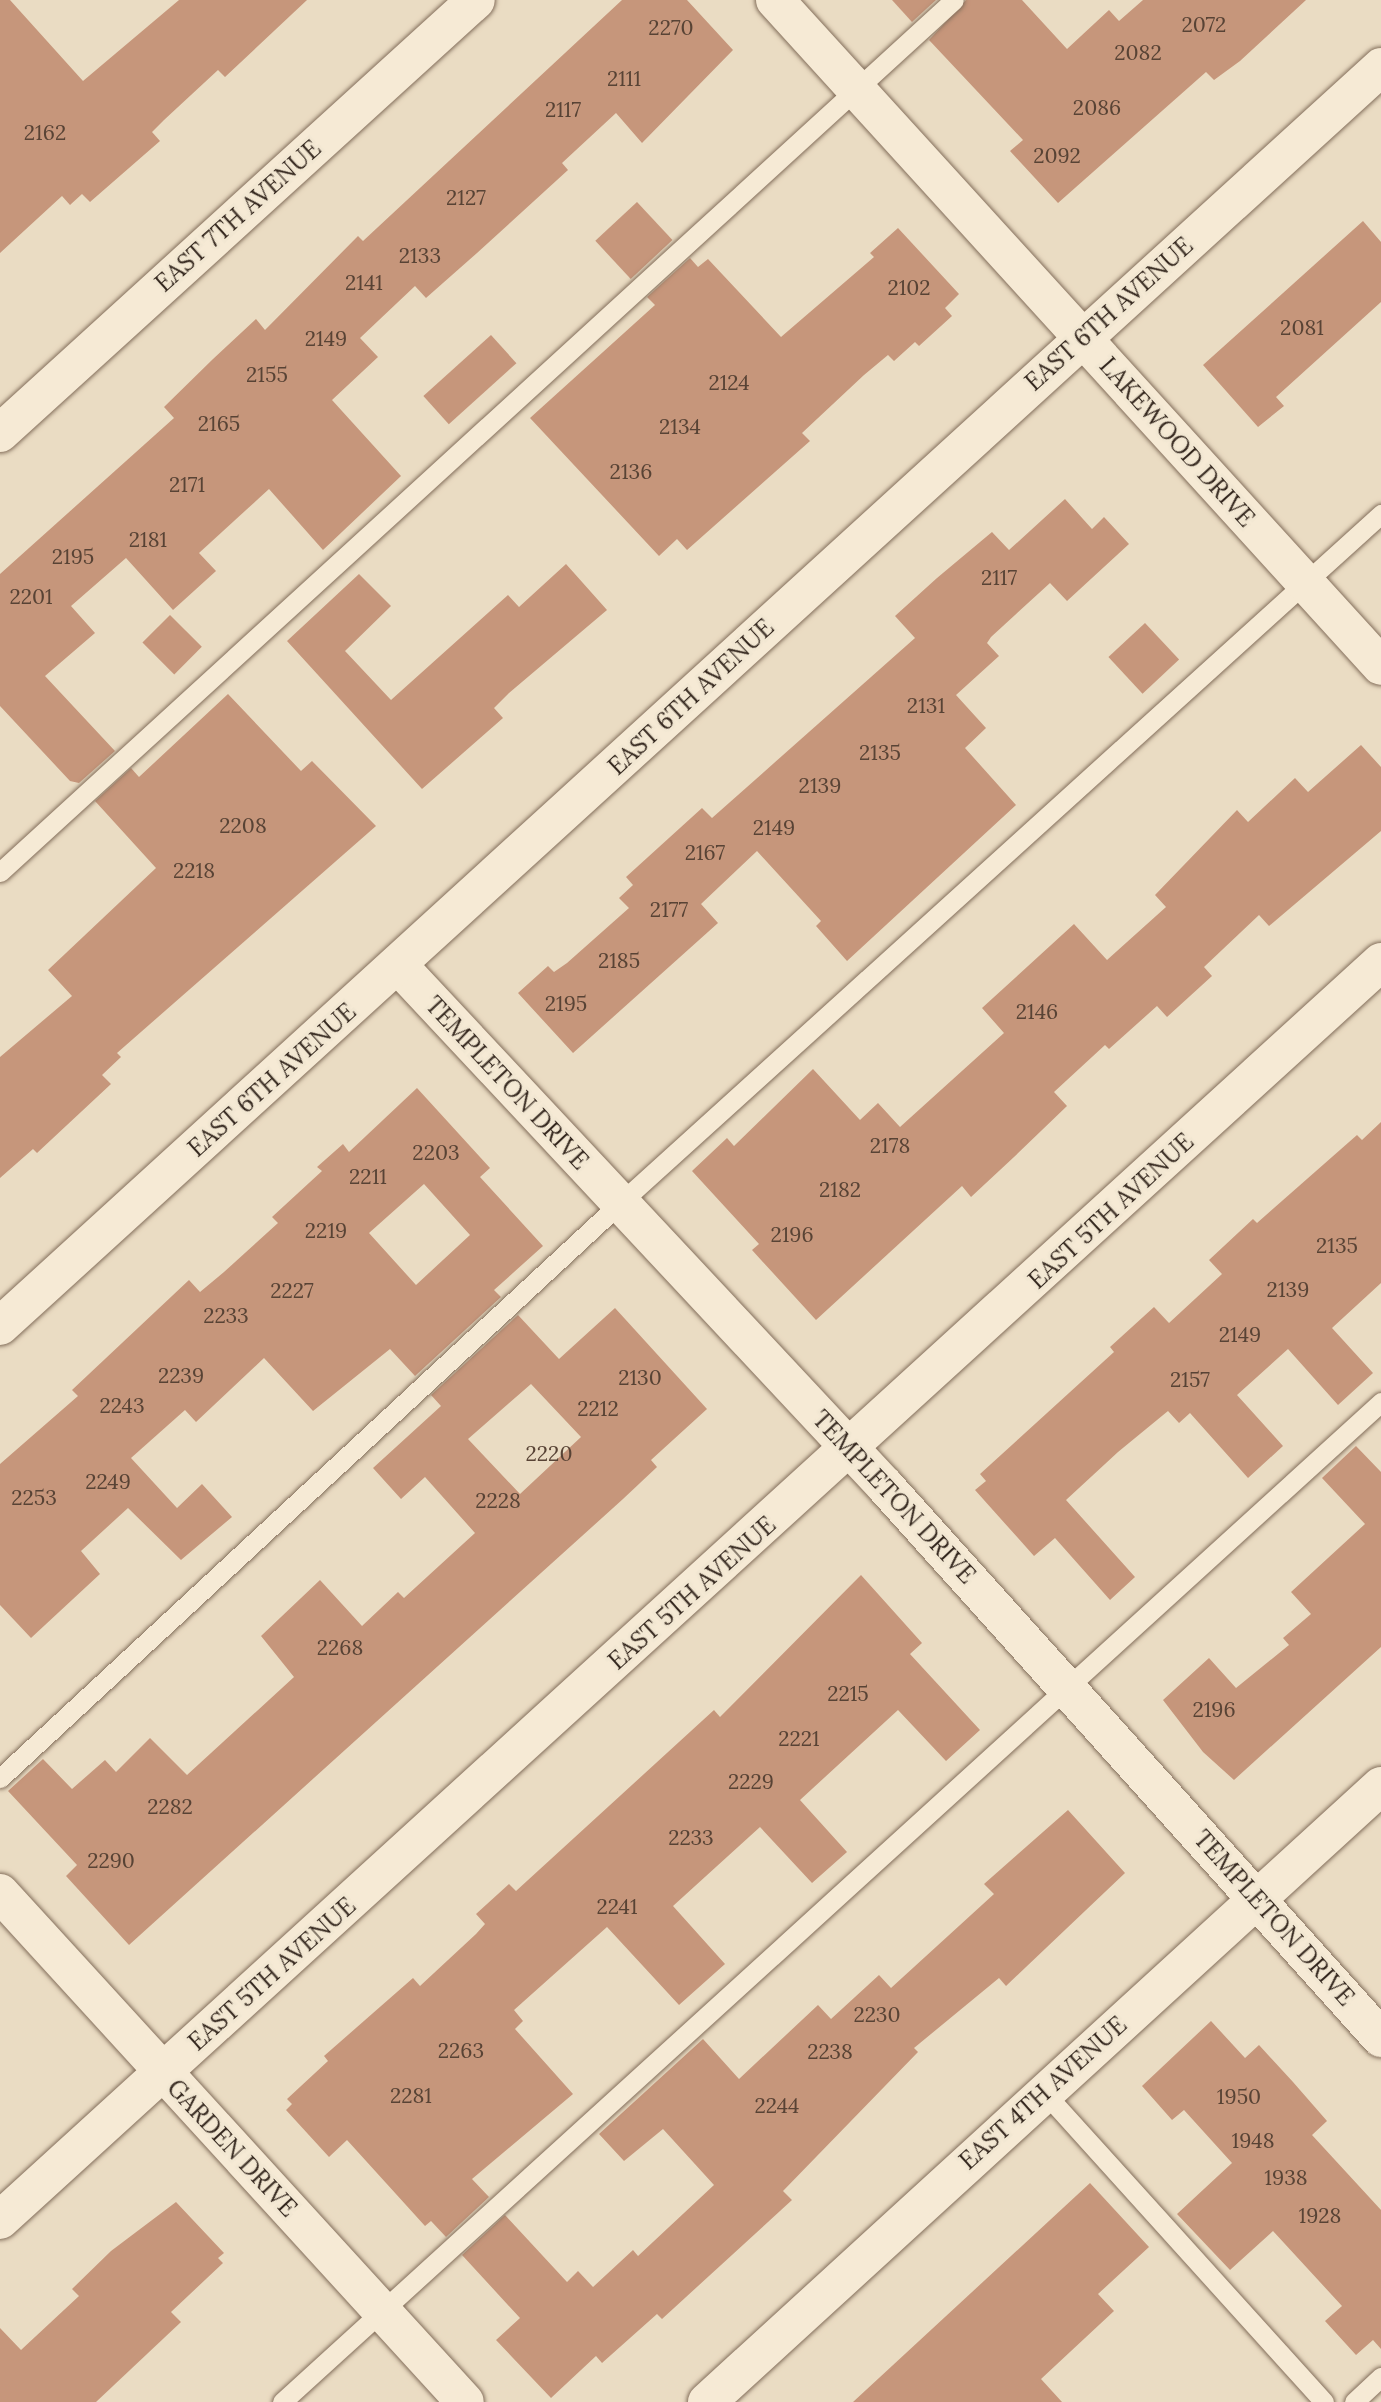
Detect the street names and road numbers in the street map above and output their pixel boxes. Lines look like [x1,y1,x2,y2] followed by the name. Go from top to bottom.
[149,134,327,298] street label: EAST 7TH AVENUE
[1019,231,1199,397] street label: EAST 6TH AVENUE
[1094,352,1260,532] street label: LAKEWOOD DRIVE
[602,613,780,781] street label: EAST 6TH AVENUE
[420,991,594,1175] street label: TEMPLETON DRIVE
[182,997,362,1163] street label: EAST 6TH AVENUE
[1023,1127,1199,1295] street label: EAST 5TH AVENUE
[807,1405,981,1589] street label: TEMPLETON DRIVE
[603,1510,781,1676] street label: EAST 5TH AVENUE
[1188,1825,1360,2011] street label: TEMPLETON DRIVE
[183,1891,361,2057] street label: EAST 5TH AVENUE
[954,2011,1132,2175] street label: EAST 4TH AVENUE
[161,2073,303,2223] street label: GARDEN DRIVE

